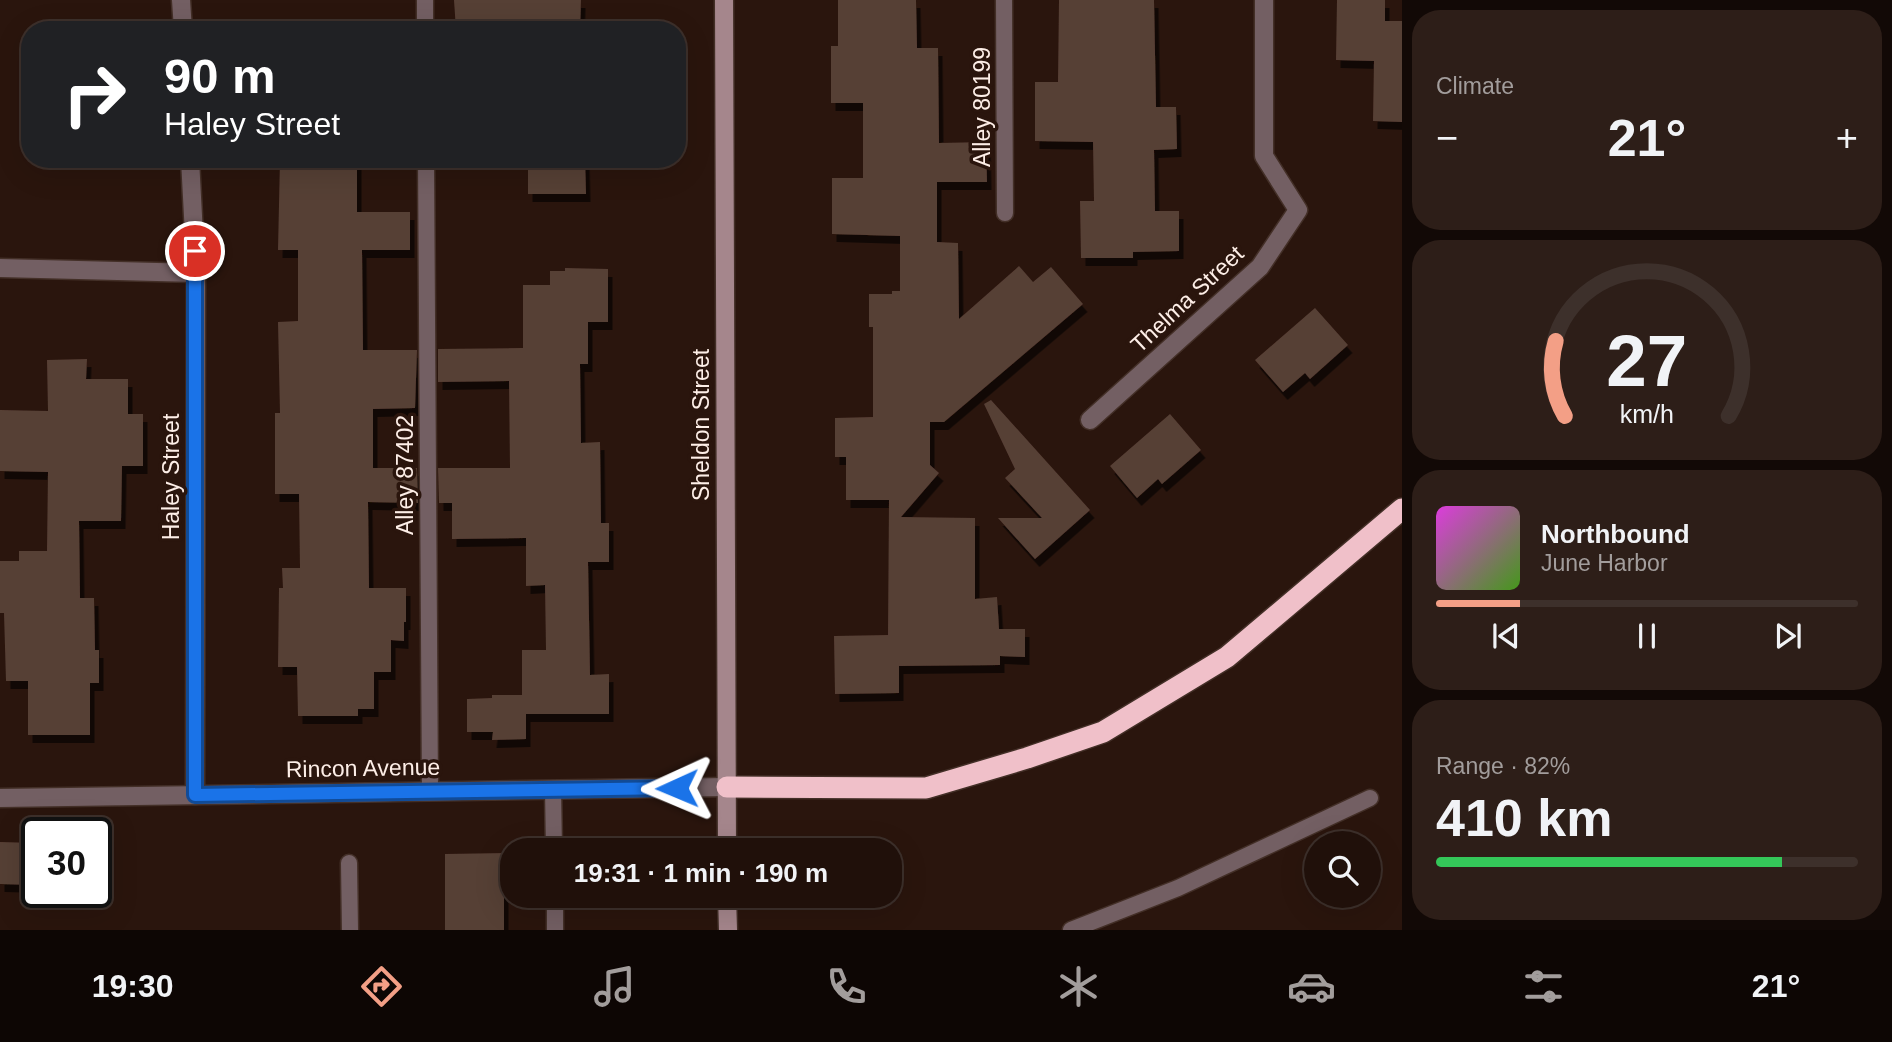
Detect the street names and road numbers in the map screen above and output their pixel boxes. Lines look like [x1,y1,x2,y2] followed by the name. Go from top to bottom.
[969,47,995,167] street label: Alley 80199
[1125,240,1249,358] street label: Thelma Street
[688,348,714,501] street label: Sheldon Street
[158,413,184,540] street label: Haley Street
[392,415,418,535] street label: Alley 87402
[286,754,440,782] street label: Rincon Avenue

